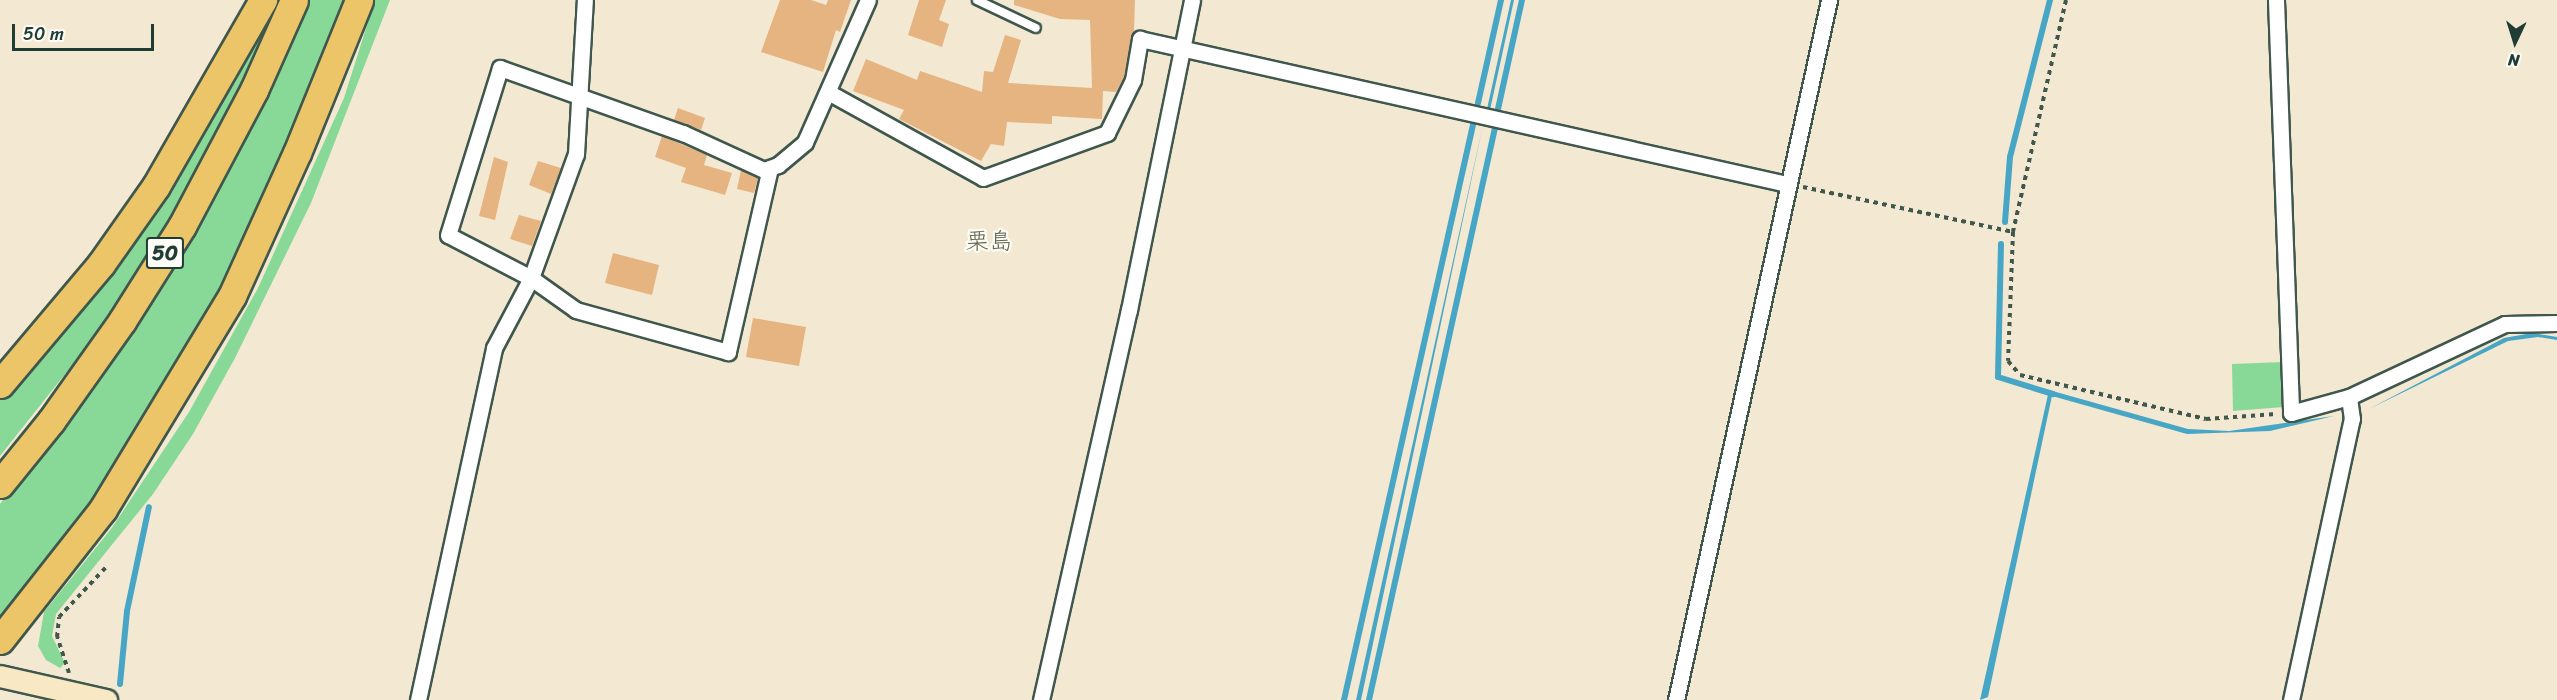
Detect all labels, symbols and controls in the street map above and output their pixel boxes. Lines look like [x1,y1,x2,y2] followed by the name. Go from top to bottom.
[15,12,158,50] scale bar
[2485,12,2545,72] north arrow
[23,18,64,50] text: 50 m
[2507,46,2520,75] text: N
[965,228,1013,256] district label: 栗島
[146,235,184,271] road number: 50

